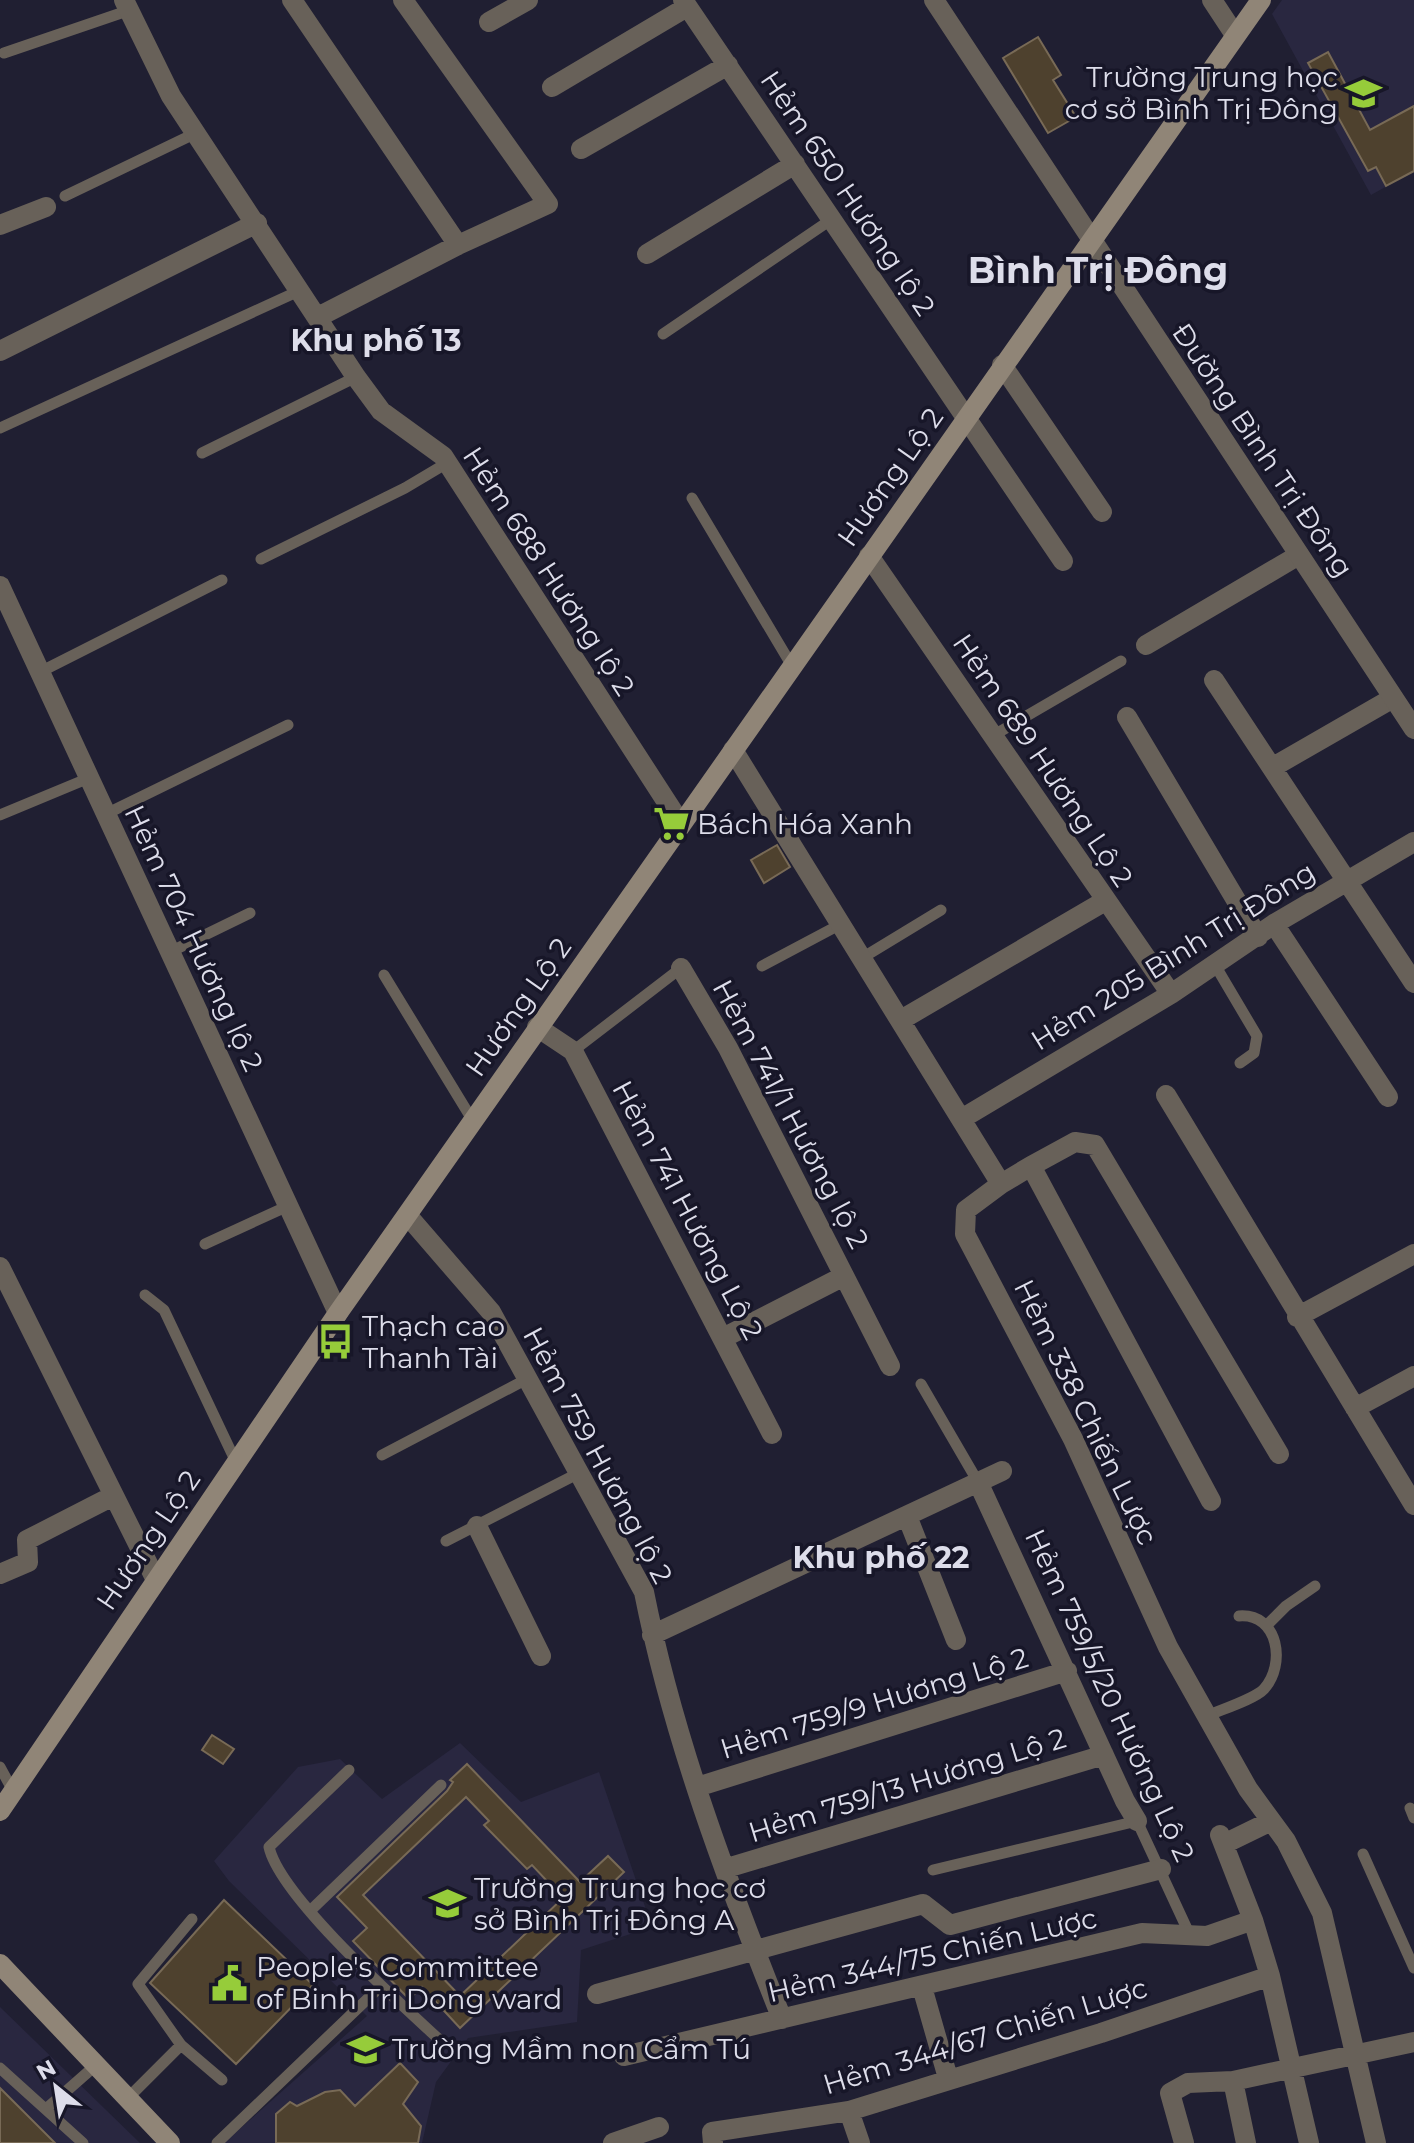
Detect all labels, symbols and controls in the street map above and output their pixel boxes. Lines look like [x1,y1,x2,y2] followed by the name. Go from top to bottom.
[1065,60,1338,126] place label: Trường Trung học cơ sở Bình Trị Đông
[753,64,943,322] street label: Hẻm 650 Hương lộ 2
[1345,74,1383,112] school or university icon: Trường Trung học cơ sở Bình Trị Đông
[968,248,1228,292] district label: Bình Trị Đông
[1165,317,1361,583] street label: Đường Bình Trị Đông
[290,322,462,359] district label: Khu phố 13
[830,401,950,553] street label: Hương Lộ 2
[456,440,642,702] street label: Hẻm 688 Hương lộ 2
[946,627,1140,893] street label: Hẻm 689 Hương Lộ 2
[117,800,271,1076] street label: Hẻm 704 Hương lộ 2
[652,805,690,843] supermarket icon: Bách Hóa Xanh
[697,807,913,841] place label: Bách Hóa Xanh
[1025,855,1321,1057] street label: Hẻm 205 Bình Trị Đông
[458,931,578,1083] street label: Hương Lộ 2
[706,974,876,1254] street label: Hẻm 741/1 Hương lộ 2
[605,1075,771,1345] street label: Hẻm 741 Hương Lộ 2
[1007,1274,1165,1550] street label: Hẻm 338 Chiến Lược
[362,1309,505,1375] place label: Thạch cao Thanh Tài
[516,1321,680,1589] street label: Hẻm 759 Hương lộ 2
[317,1323,355,1361] bus stop icon: Thạch cao Thanh Tài
[89,1464,207,1616] street label: Hương Lộ 2
[1018,1523,1202,1867] street label: Hẻm 759/5/20 Hương Lộ 2
[792,1539,970,1576] district label: Khu phố 22
[716,1640,1032,1766] street label: Hẻm 759/9 Hương Lộ 2
[744,1721,1070,1849] street label: Hẻm 759/13 Hương Lộ 2
[474,1871,766,1937] place label: Trường Trung học cơ sở Bình Trị Đông A
[429,1885,467,1923] school or university icon: Trường Trung học cơ sở Bình Trị Đông A
[764,1901,1100,2009] street label: Hẻm 344/75 Chiến Lược
[256,1950,562,2016] place label: People's Committee of Binh Tri Dong ward
[211,1964,249,2002] public building icon: People's Committee of Binh Tri Dong ward
[819,1970,1151,2102] street label: Hẻm 344/67 Chiến Lược
[347,2030,385,2068] school or university icon: Trường Mầm non Cẩm Tú
[392,2032,751,2066] place label: Trường Mầm non Cẩm Tú
[16,2047,96,2127] north arrow
[32,2054,61,2086] text: N

